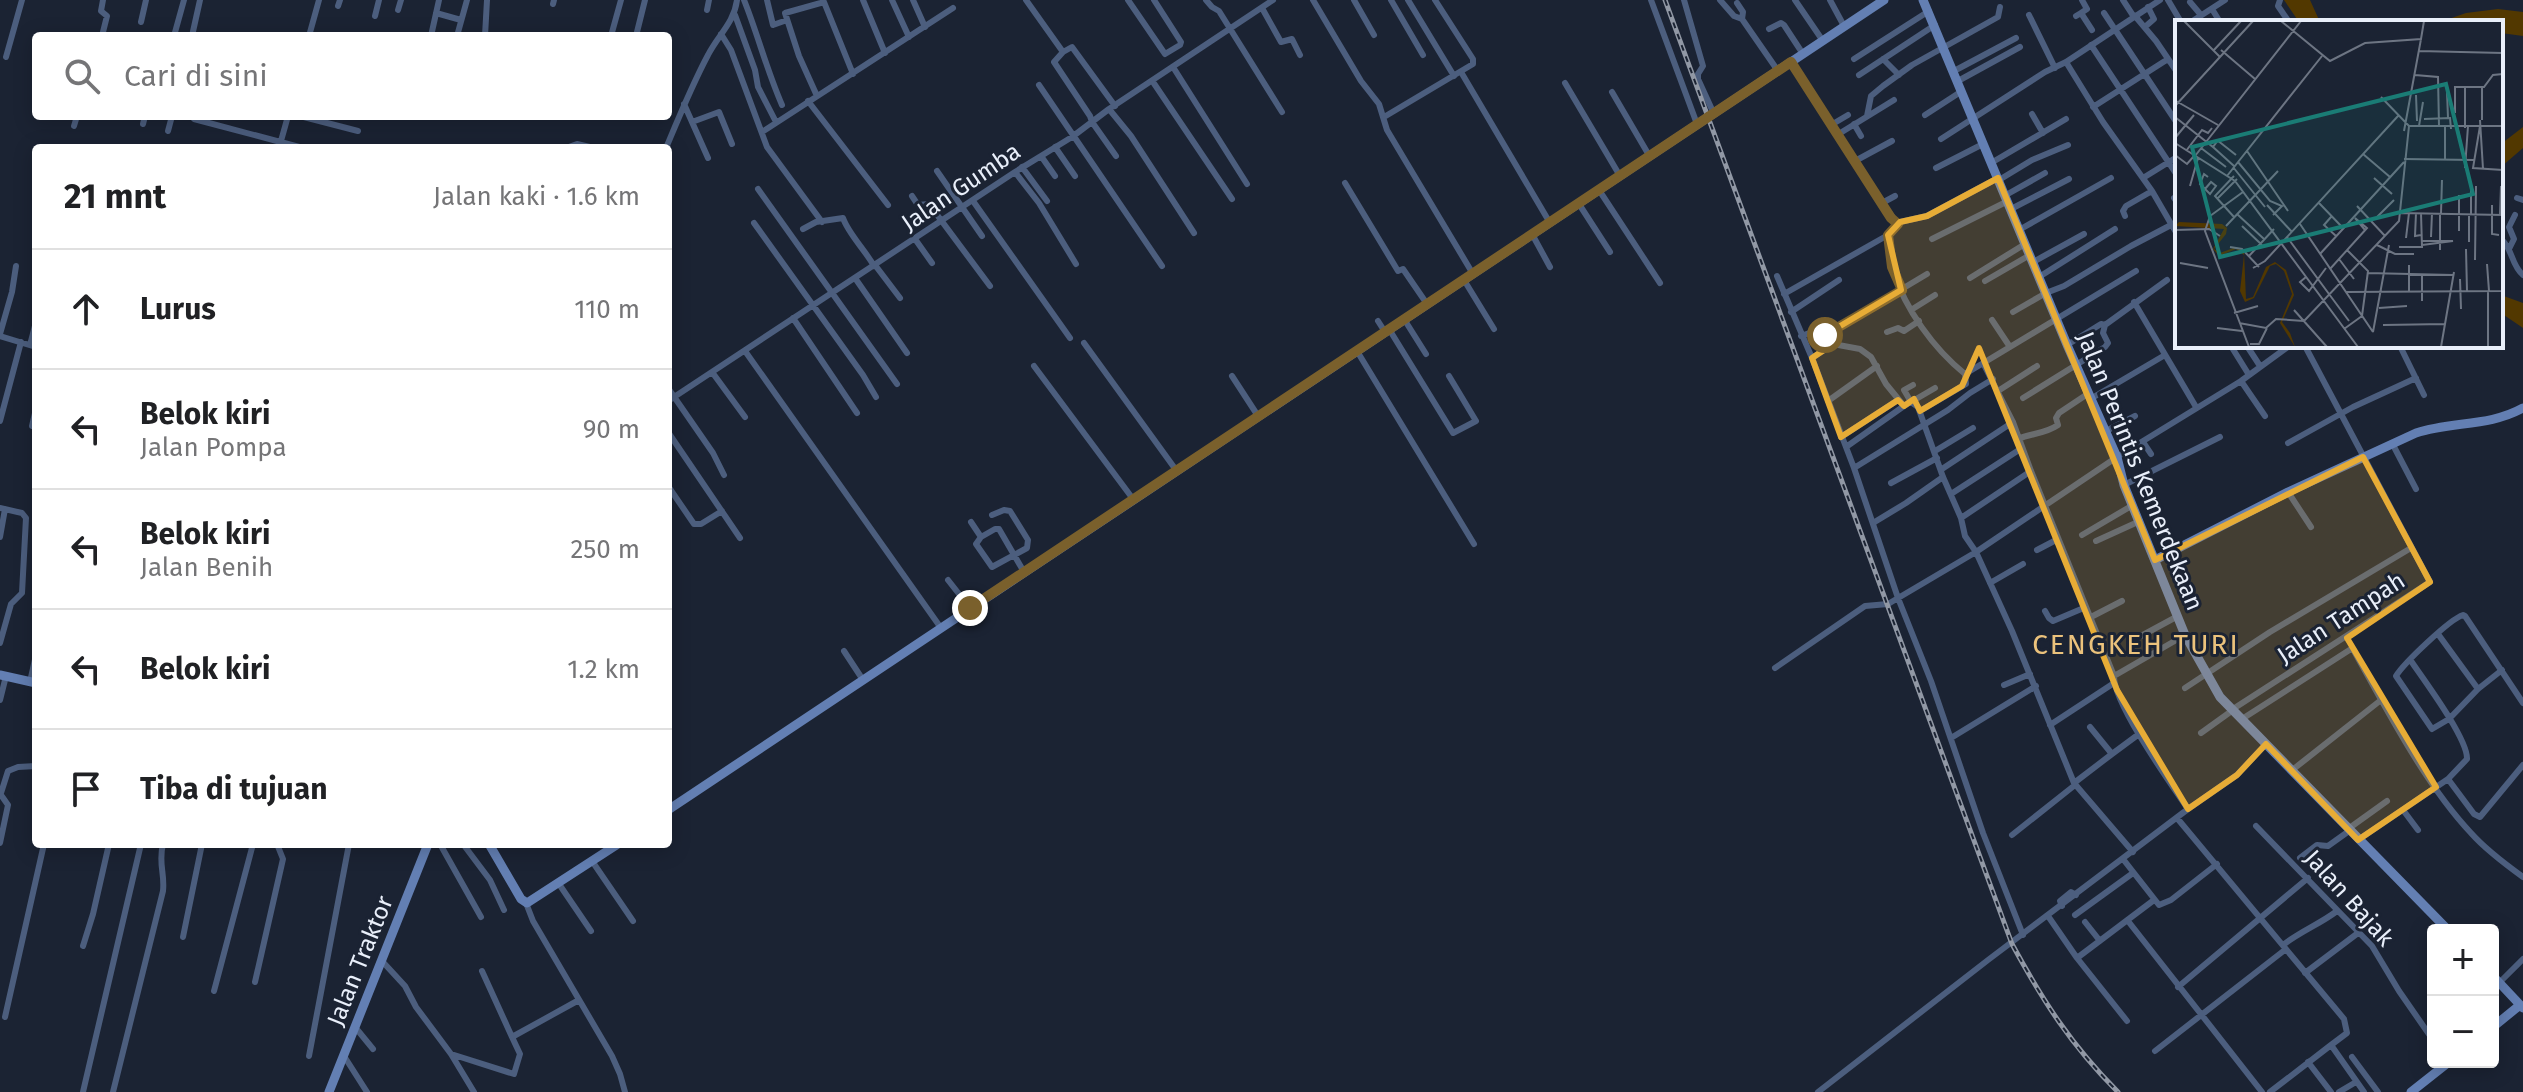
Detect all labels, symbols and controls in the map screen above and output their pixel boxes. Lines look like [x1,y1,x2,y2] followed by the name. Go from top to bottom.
[2175,20,2503,348] inset map
[32,32,672,120] search box
[60,54,104,98] icon: search
[124,58,268,94] text: Cari di sini
[896,137,1026,237] street label: Jalan Gumba
[64,176,166,217] text: 21 mnt
[433,181,640,212] text: Jalan kaki · 1.6 km
[64,287,108,331] icon: ahead
[140,291,216,327] text: Lurus
[574,294,640,325] text: 110 m
[1807,317,1843,353] route start
[2071,327,2209,615] street label: Jalan Perintis Kemerdekaan
[140,396,271,432] text: Belok kiri
[64,407,108,451] icon: left
[583,414,640,445] text: 90 m
[140,432,287,463] text: Jalan Pompa
[140,516,271,552] text: Belok kiri
[64,527,108,571] icon: left
[570,534,640,565] text: 250 m
[140,552,273,583] text: Jalan Benih
[2272,566,2410,670] street label: Jalan Tampah
[952,590,988,626] route end
[2032,628,2240,661] district label: CENGKEH TURI
[64,647,108,691] icon: left
[140,651,271,687] text: Belok kiri
[567,654,640,685] text: 1.2 km
[64,767,108,811] icon: arrive
[140,771,327,807] text: Tiba di tujuan
[2298,844,2400,952] street label: Jalan Bajak
[321,891,399,1030] street label: Jalan Traktor
[2427,924,2499,1068] map controls
[2427,924,2499,996] button: +
[2427,996,2499,1068] button: −

